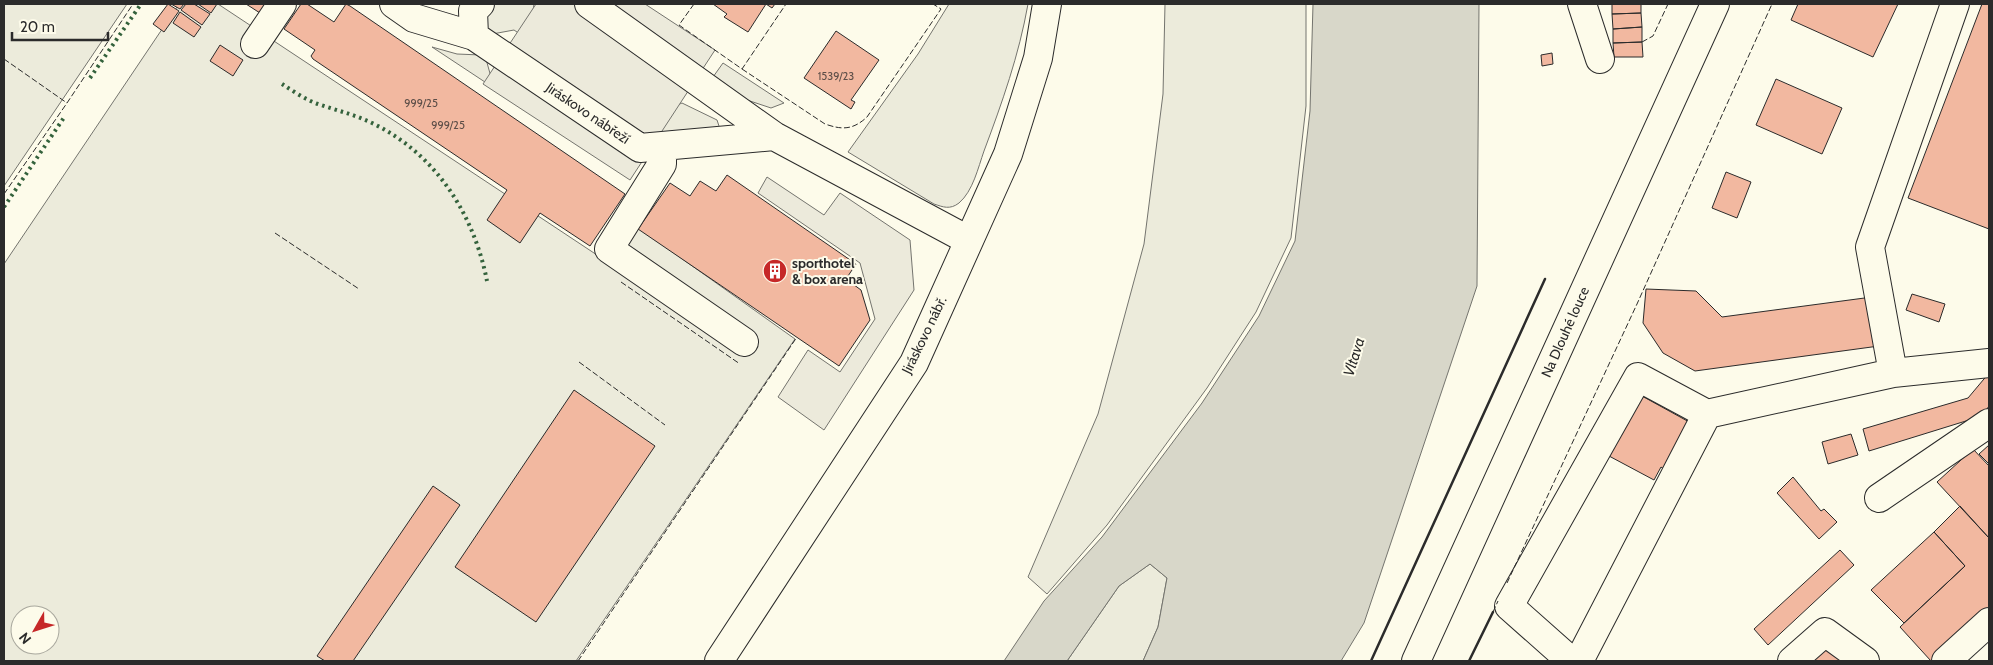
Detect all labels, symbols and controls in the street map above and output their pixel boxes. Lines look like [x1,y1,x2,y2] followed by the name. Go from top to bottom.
[12,10,109,42] scale bar
[20,18,55,36] text: 20 m
[818,69,854,83] house number: 1539/23
[542,78,634,148] street label: Jiráskovo nábřeží
[404,96,438,110] house number: 999/25
[431,118,465,132] house number: 999/25
[792,254,863,288] place label: sporthotel & box arena
[762,258,788,284] building icon: sporthotel & box arena
[1537,284,1593,380] street label: Na Dlouhé louce
[897,293,951,378] street label: Jiráskovo nábř.
[1340,335,1368,379] water label: Vltava
[10,605,60,655] north arrow
[15,629,35,648] text: N

